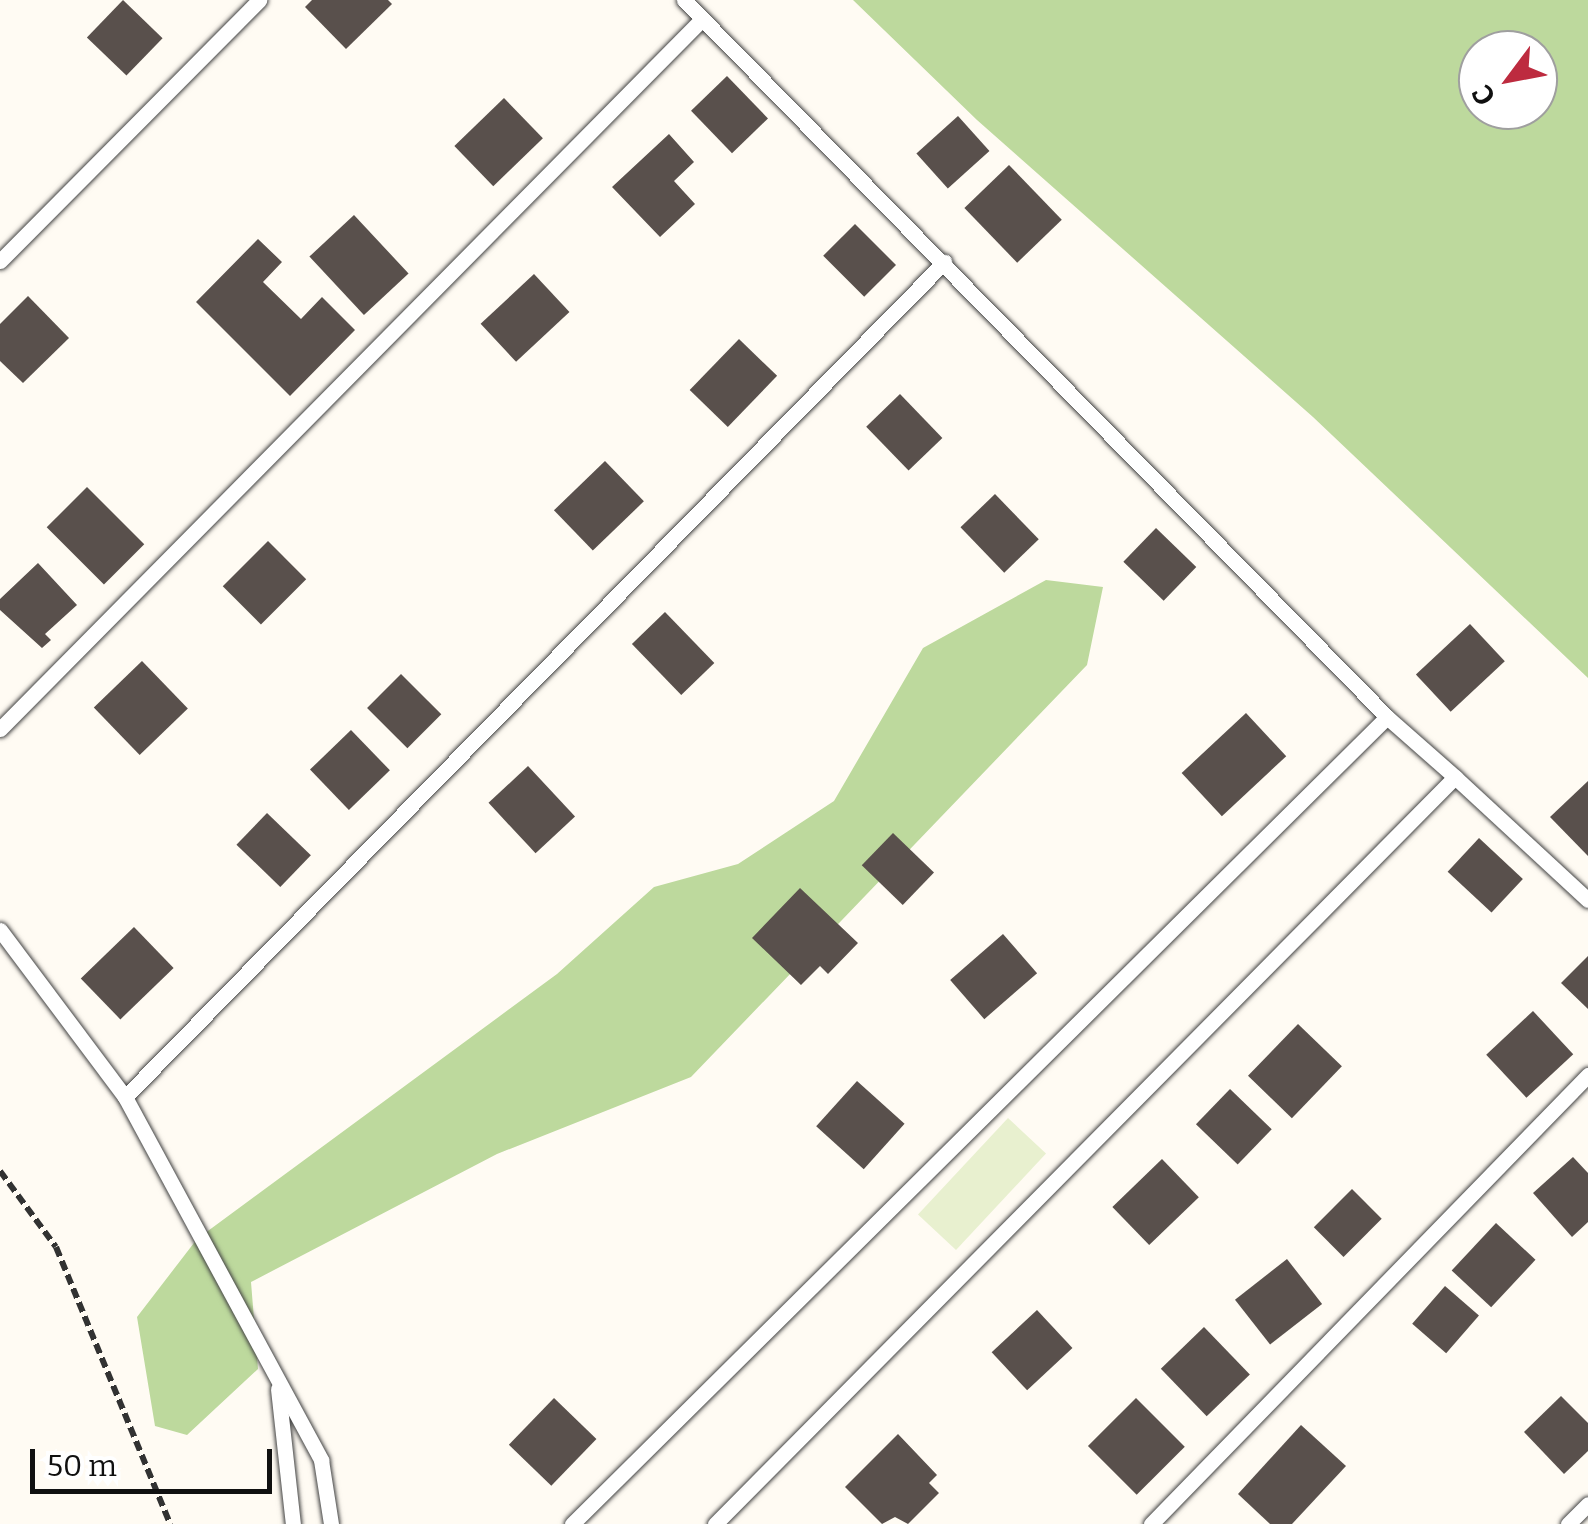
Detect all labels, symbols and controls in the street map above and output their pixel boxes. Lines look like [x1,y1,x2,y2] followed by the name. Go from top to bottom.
[1458,30,1558,130] north arrow
[1465,79,1503,111] text: С
[35,1429,278,1491] scale bar
[47,1448,117,1484] text: 50 m

